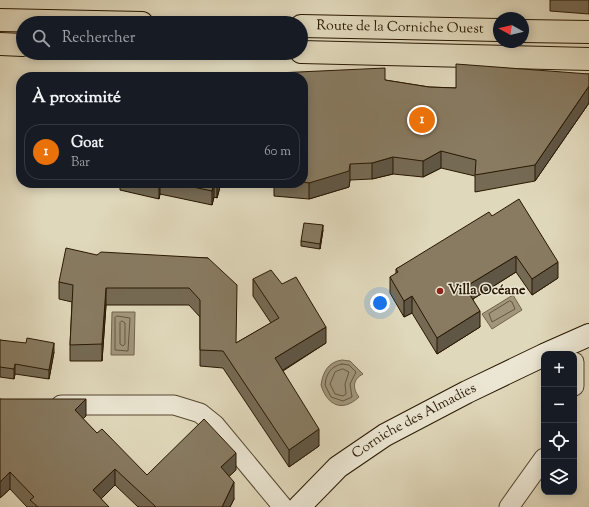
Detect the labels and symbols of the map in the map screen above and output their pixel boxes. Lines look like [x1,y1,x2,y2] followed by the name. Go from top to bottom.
[493,12,529,48] north arrow
[316,16,484,40] street label: Route de la Corniche Ouest
[409,105,435,135] pin: 1
[448,281,526,301] place label: Villa Océane
[435,286,445,296] marker: Villa Océane
[370,293,390,313] your location
[348,379,480,464] street label: Corniche des Almadies

